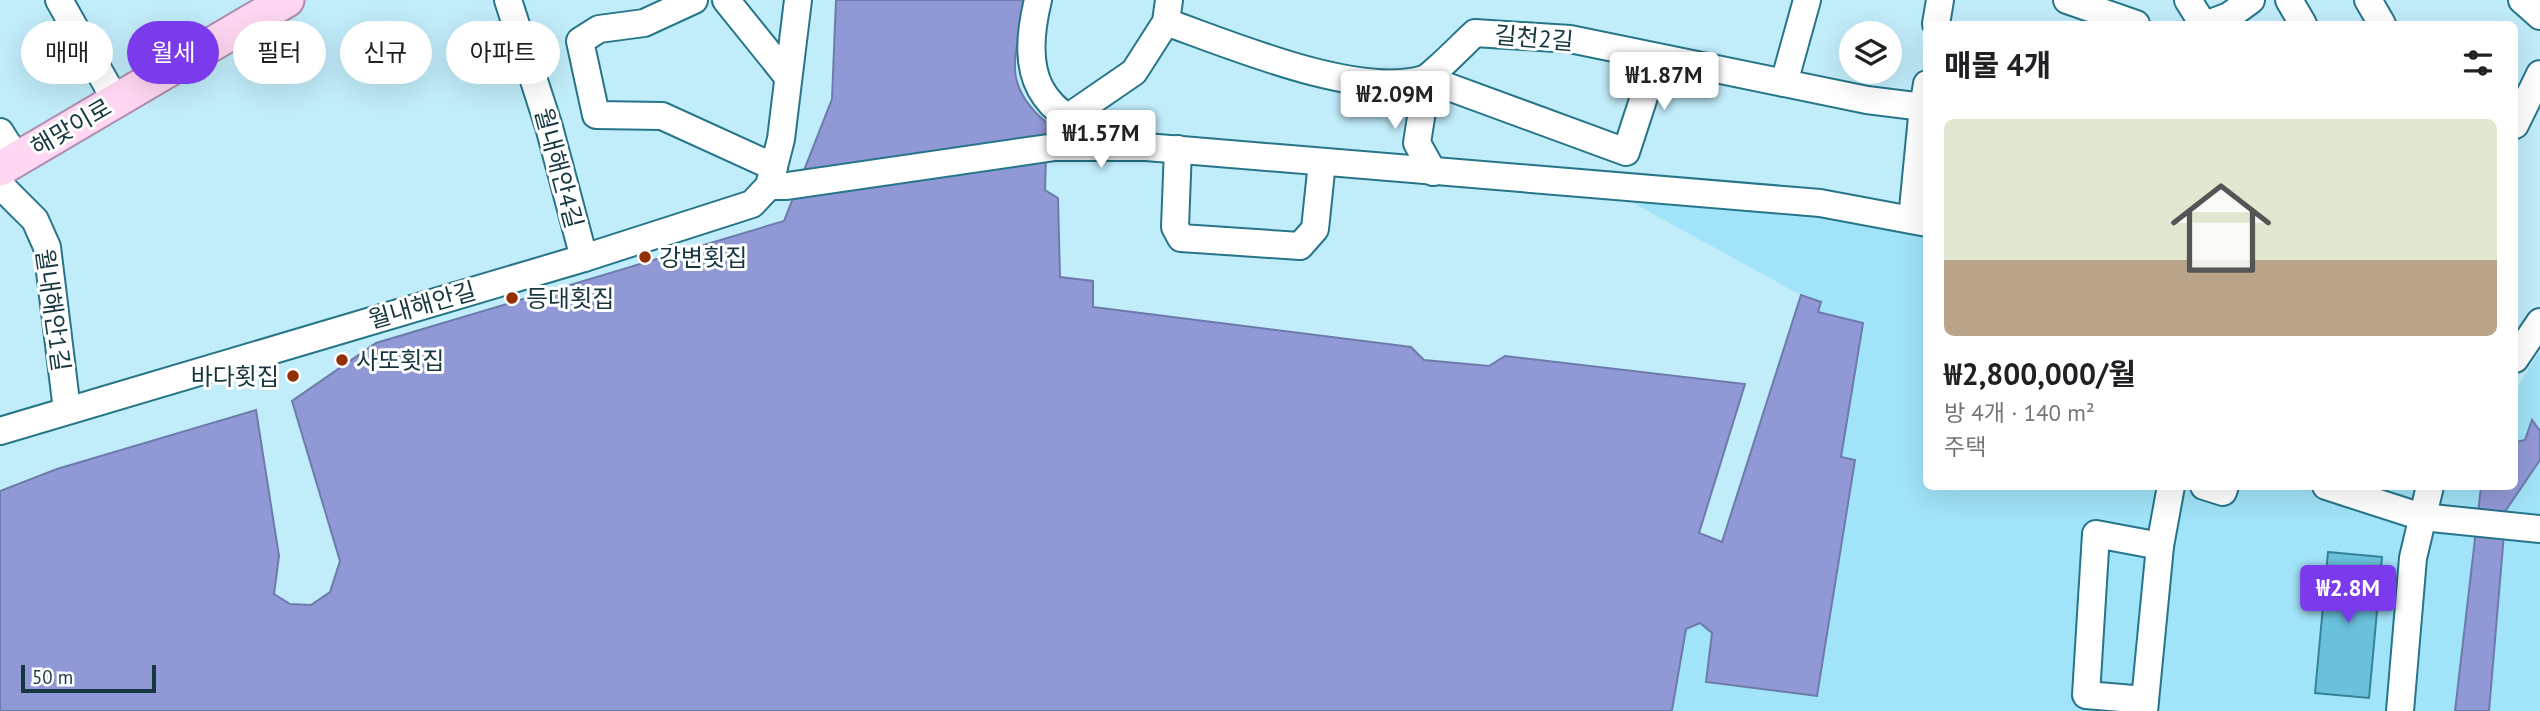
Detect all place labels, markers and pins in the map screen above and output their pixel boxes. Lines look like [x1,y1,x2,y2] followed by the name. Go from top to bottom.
[1607,52,1721,112] pin: ₩1.87M
[1338,72,1452,131] pin: ₩2.09M
[1044,110,1158,170] pin: ₩1.57M
[659,242,747,273] place label: 강변횟집
[637,249,653,265] marker: 강변횟집
[526,283,614,314] place label: 등대횟집
[504,290,520,306] marker: 등대횟집
[356,345,444,376] place label: 사또횟집
[334,352,350,368] marker: 사또횟집
[191,361,279,392] place label: 바다횟집
[285,368,301,384] marker: 바다횟집
[2299,566,2397,625] pin: ₩2.8M

